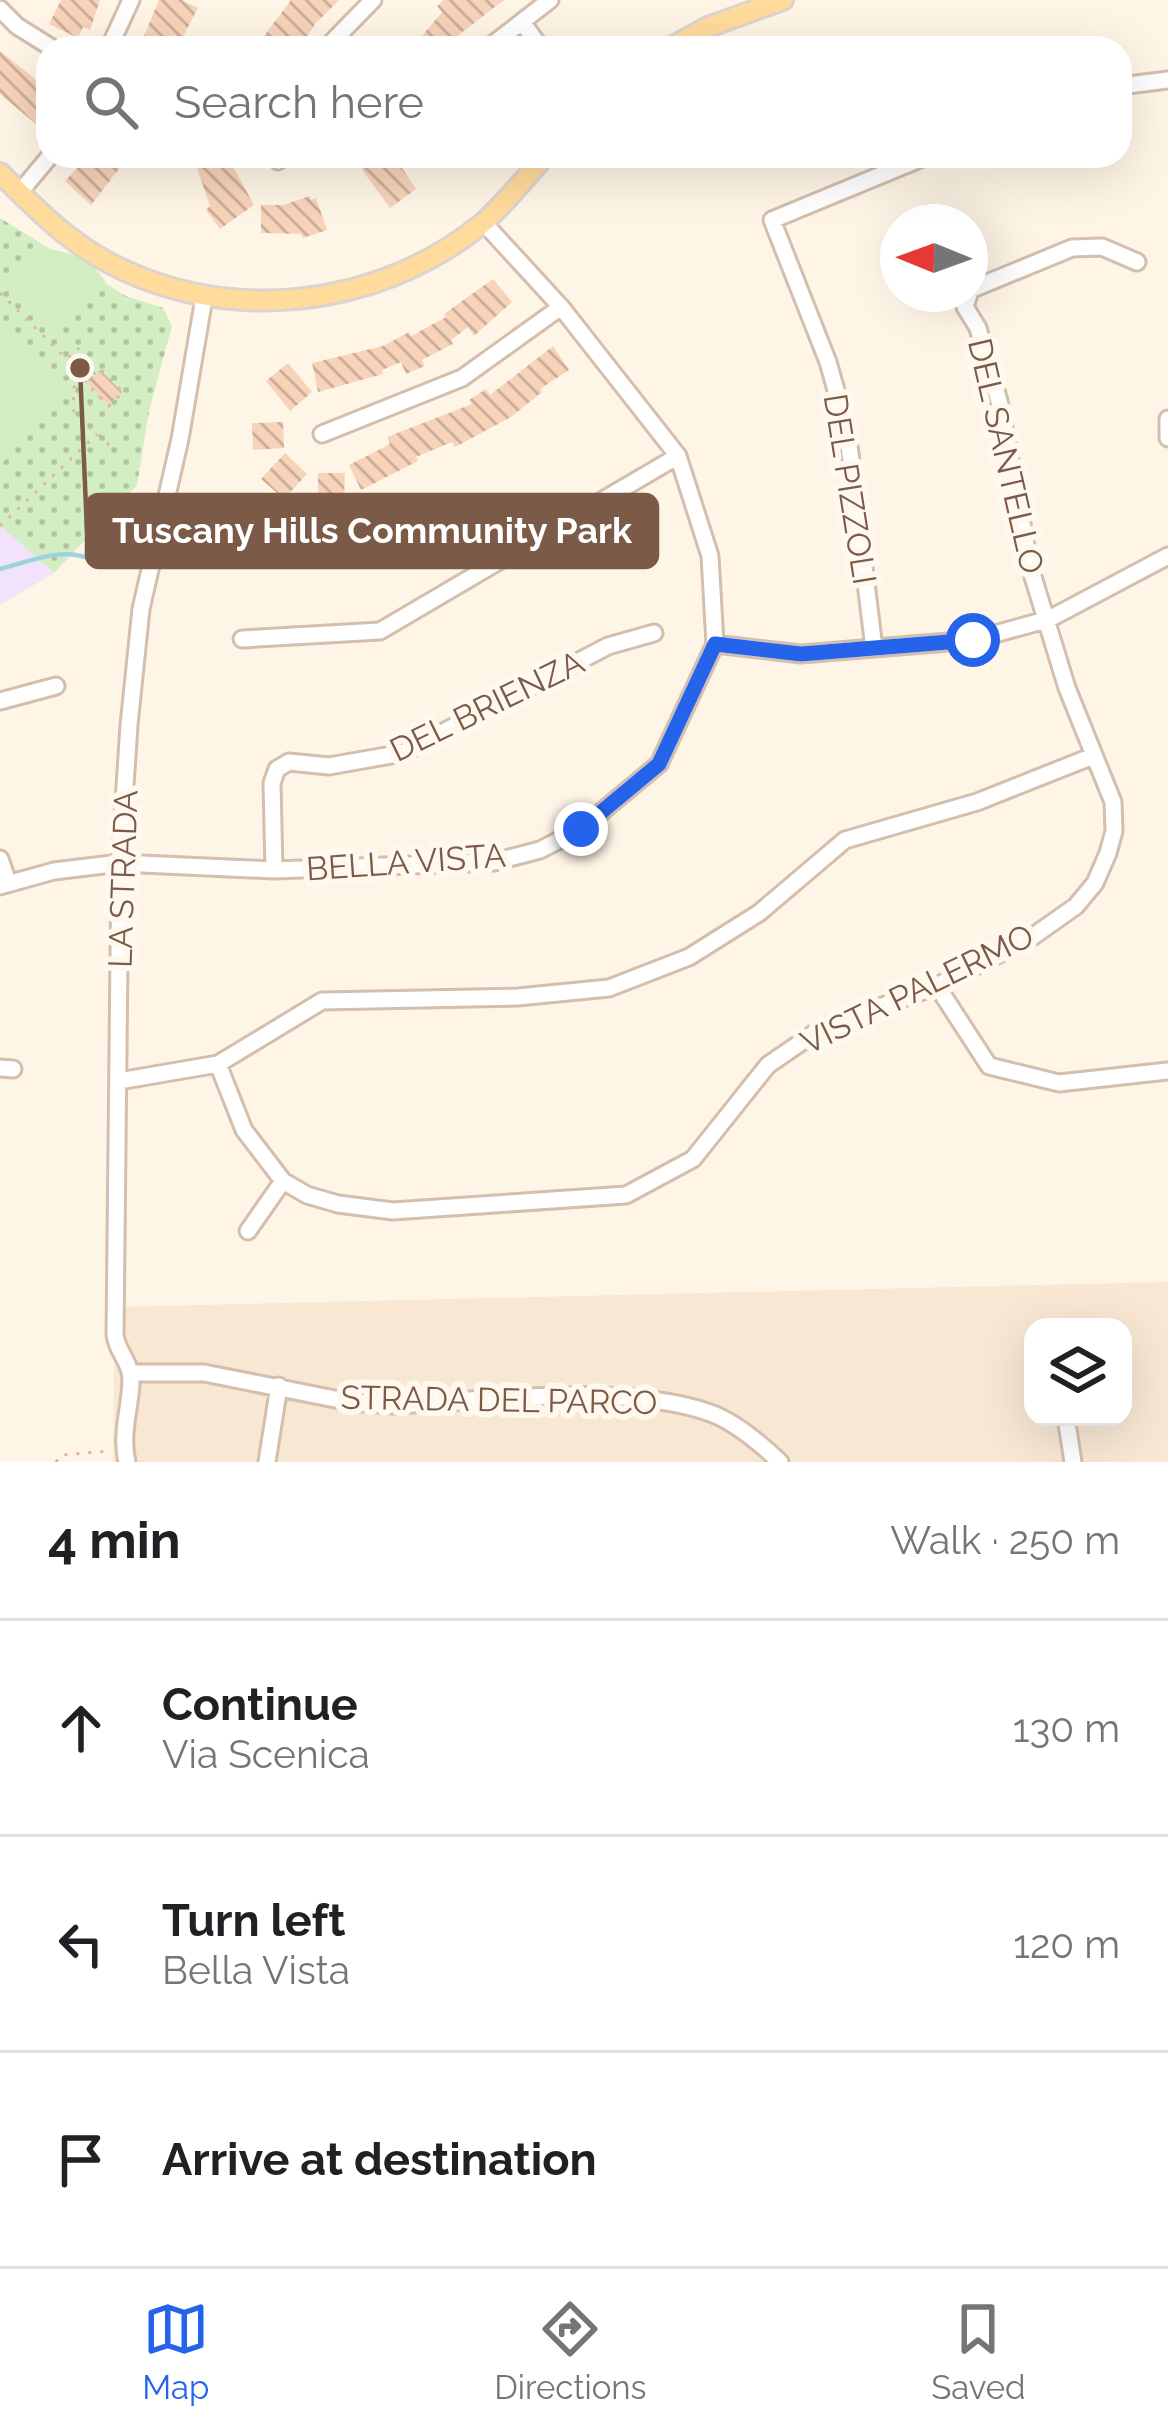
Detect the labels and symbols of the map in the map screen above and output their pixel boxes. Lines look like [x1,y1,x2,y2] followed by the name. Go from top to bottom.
[880,204,988,312] north arrow
[960,335,1052,577] street label: DEL SANTELLO
[816,391,884,587] street label: DEL PIZZOLI
[87,495,657,567] callout: Tuscany Hills Community Park
[112,509,633,551] text: Tuscany Hills Community Park
[946,613,1000,667] route start
[384,642,590,770] street label: DEL BRIENZA
[100,789,146,969] street label: LA STRADA
[554,802,608,856] route end
[305,836,507,888] street label: BELLA VISTA
[794,916,1040,1062] street label: VISTA PALERMO
[340,1378,658,1422] street label: STRADA DEL PARCO

